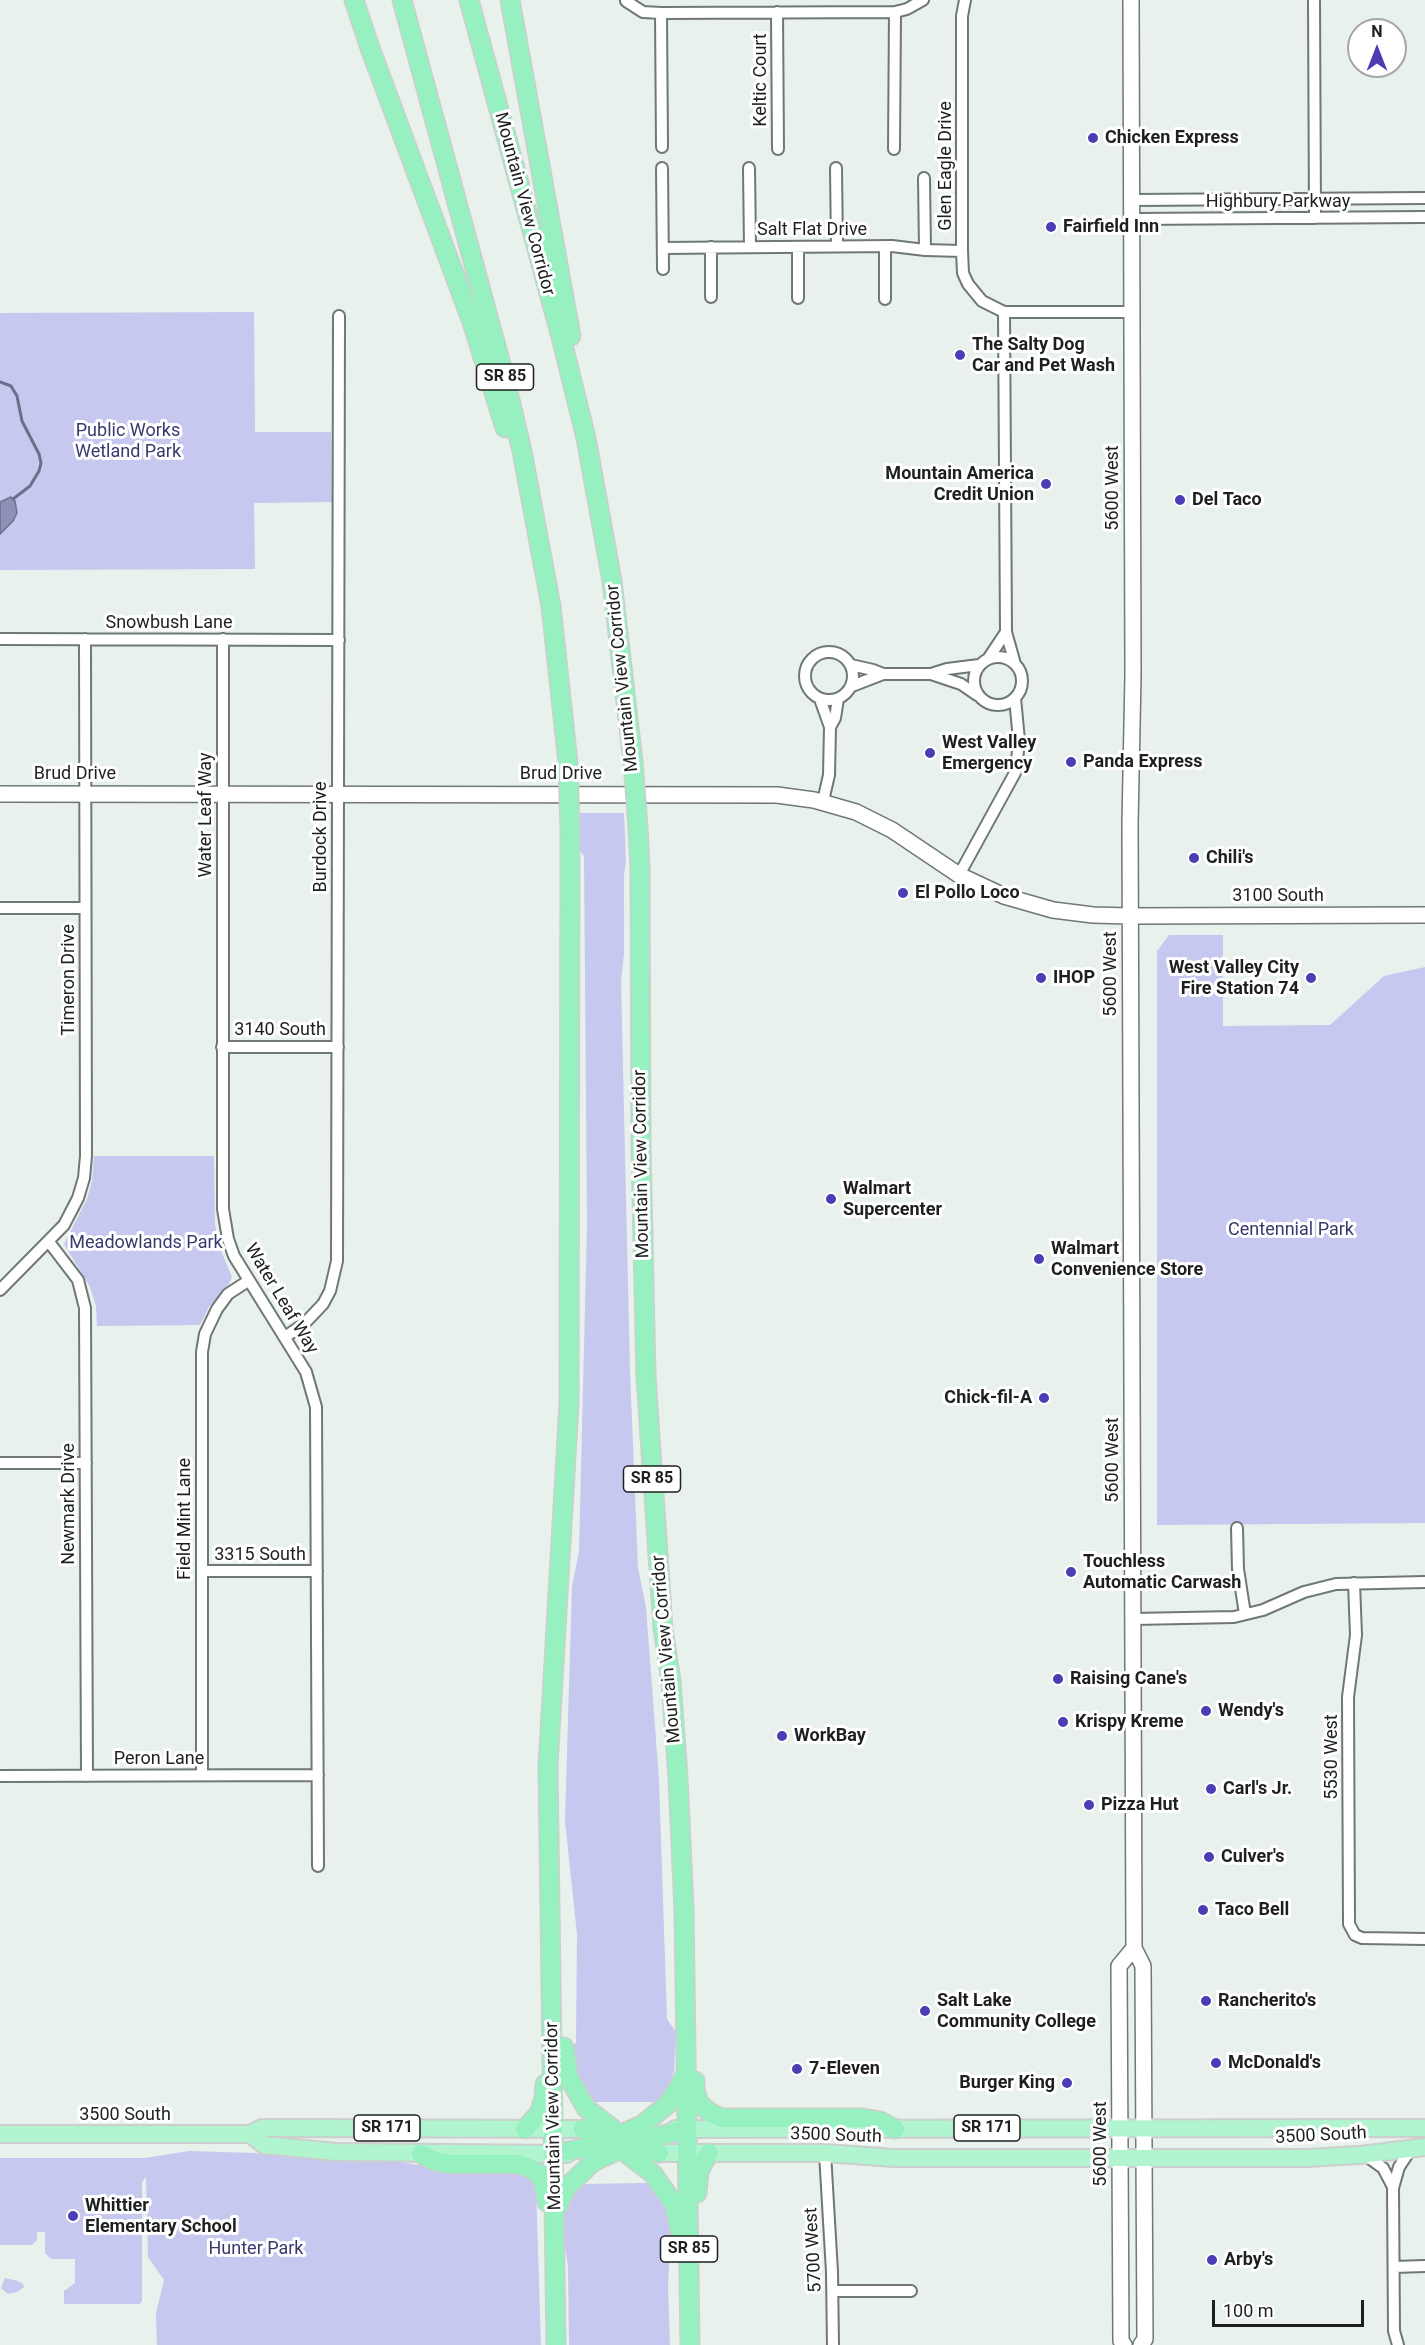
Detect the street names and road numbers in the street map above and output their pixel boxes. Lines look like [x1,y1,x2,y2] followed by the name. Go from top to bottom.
[750,33,772,127] street label: Keltic Court
[935,101,957,231] street label: Glen Eagle Drive
[489,110,559,298] street label: Mountain View Corridor
[1206,191,1350,213] street label: Highbury Parkway
[757,219,867,241] street label: Salt Flat Drive
[476,364,534,390] road number: SR 85
[1102,445,1124,531] street label: 5600 West
[602,583,644,773] street label: Mountain View Corridor
[105,612,233,634] street label: Snowbush Lane
[195,752,217,878] street label: Water Leaf Way
[34,763,116,785] street label: Brud Drive
[520,763,602,785] street label: Brud Drive
[310,782,332,892] street label: Burdock Drive
[1232,885,1324,907] street label: 3100 South
[58,924,80,1036] street label: Timeron Drive
[1100,931,1122,1017] street label: 5600 West
[234,1019,326,1041] street label: 3140 South
[630,1069,654,1259] street label: Mountain View Corridor
[240,1240,322,1358] street label: Water Leaf Way
[1102,1417,1124,1503] street label: 5600 West
[58,1443,80,1565] street label: Newmark Drive
[174,1458,196,1580] street label: Field Mint Lane
[624,1466,680,1492] road number: SR 85
[214,1544,306,1566] street label: 3315 South
[648,1554,686,1744] street label: Mountain View Corridor
[1321,1714,1343,1800] street label: 5530 West
[114,1748,204,1770] street label: Peron Lane
[542,2021,566,2211] street label: Mountain View Corridor
[1090,2101,1112,2187] street label: 5600 West
[79,2104,171,2126] street label: 3500 South
[354,2115,420,2141] road number: SR 171
[954,2115,1020,2141] road number: SR 171
[1275,2123,1367,2149] street label: 3500 South
[790,2124,882,2148] street label: 3500 South
[801,2207,827,2293] street label: 5700 West
[660,2236,718,2262] road number: SR 85

